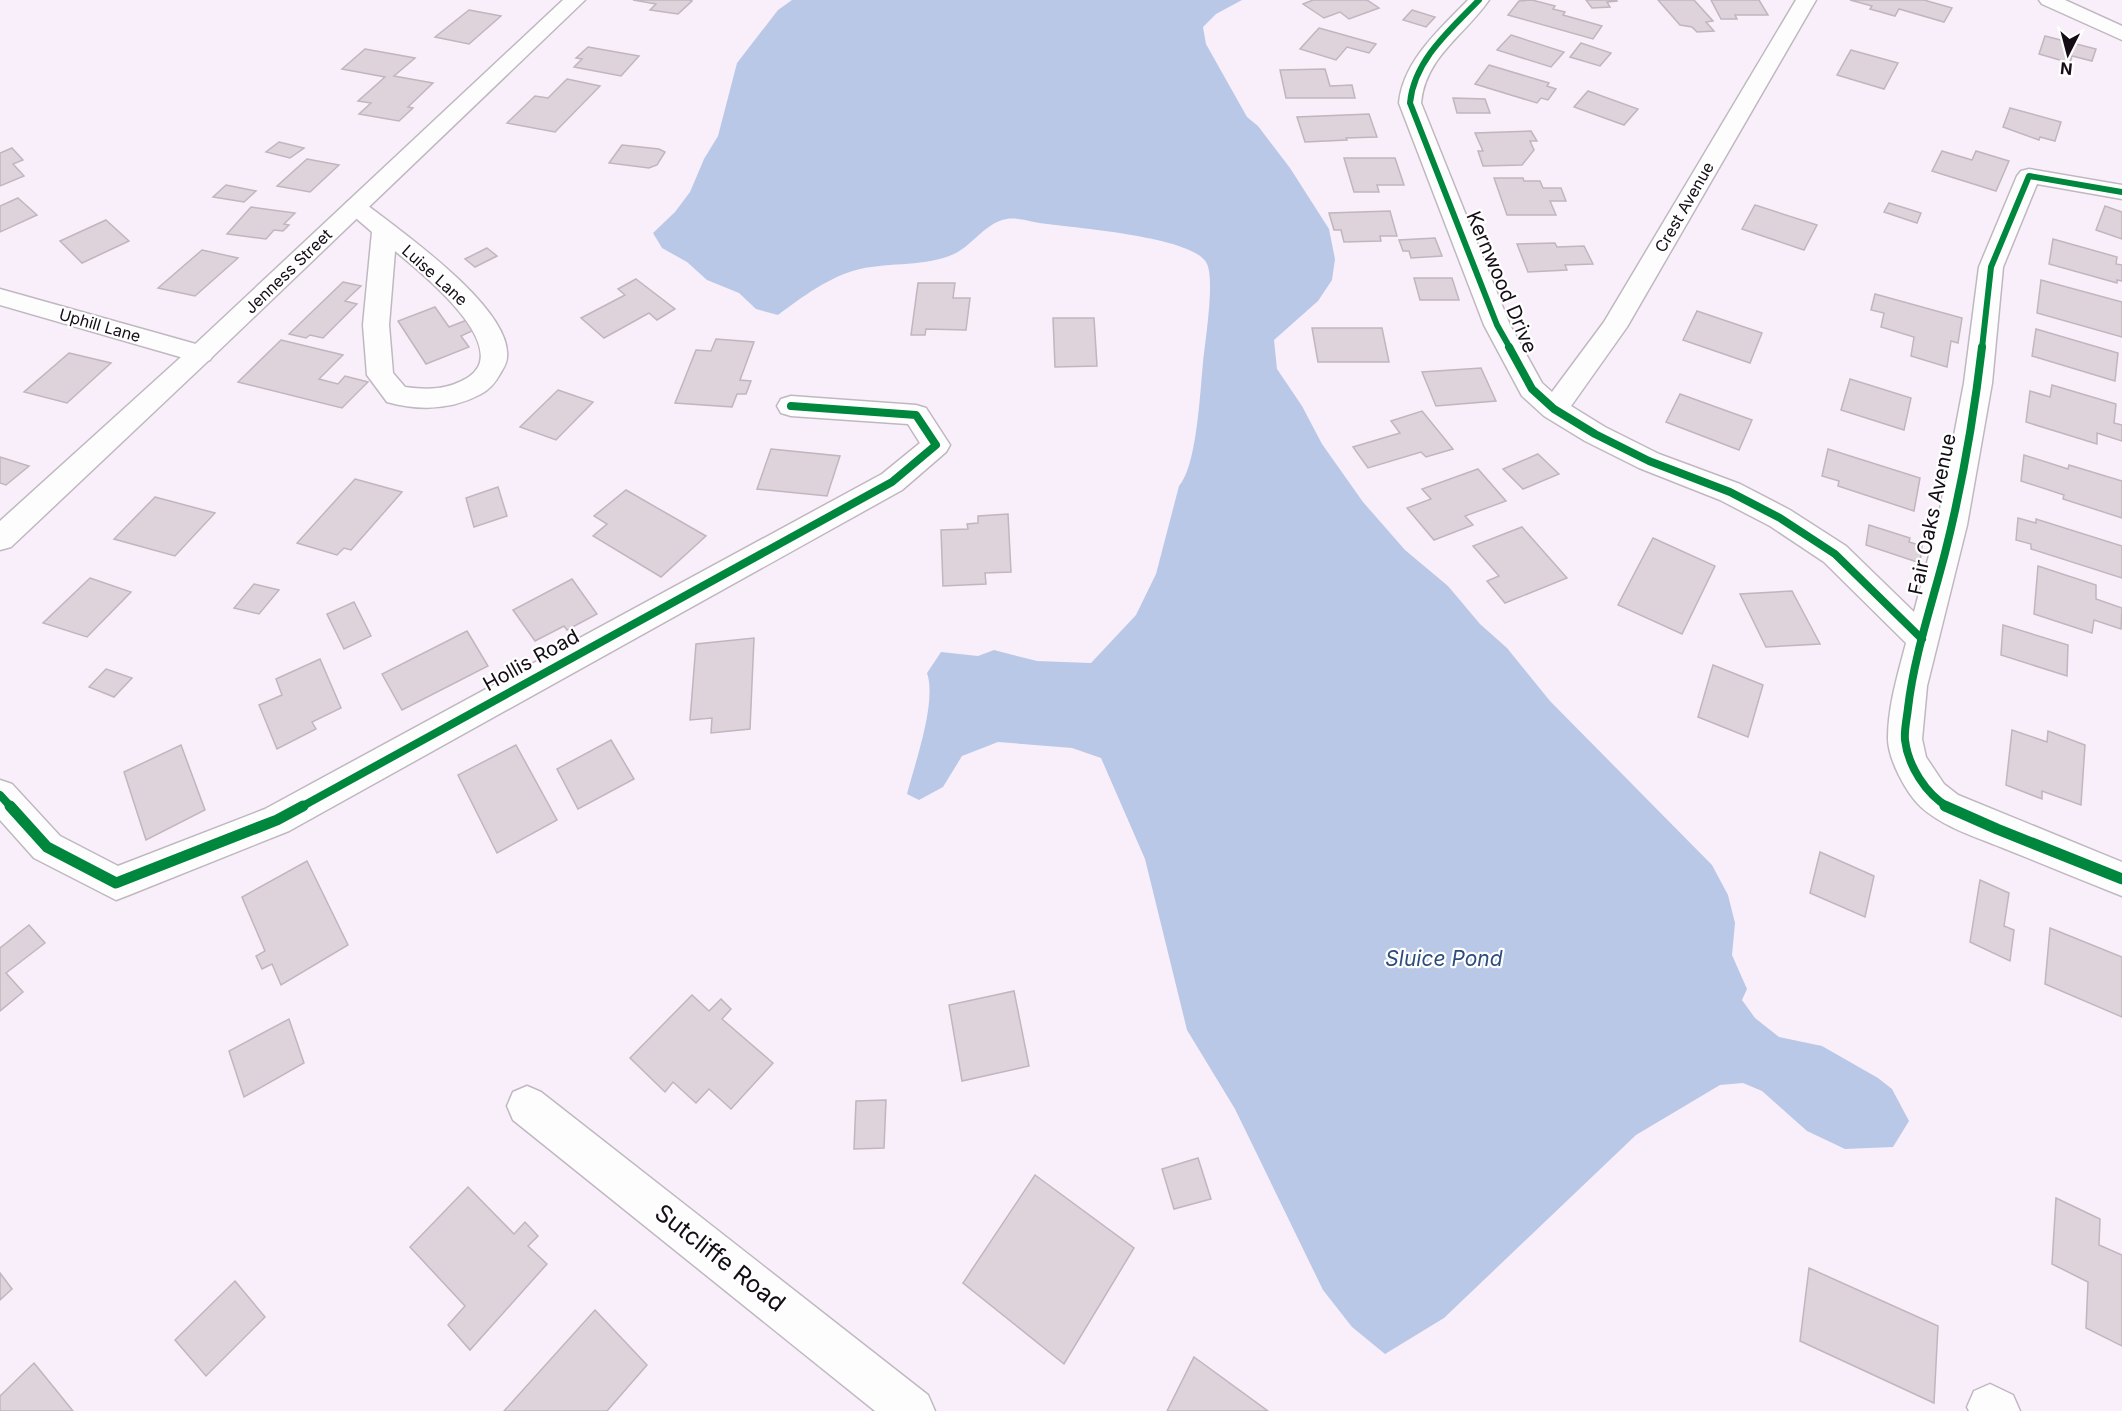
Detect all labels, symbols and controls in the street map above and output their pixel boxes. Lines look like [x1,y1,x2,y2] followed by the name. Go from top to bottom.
[2038,24,2098,84] north arrow
[2059,58,2074,80] text: N
[1650,158,1718,256] street label: Crest Avenue
[1461,208,1543,356] street label: Kernwood Drive
[240,224,336,318] street label: Jenness Street
[398,240,472,310] street label: Luise Lane
[57,304,143,346] street label: Uphill Lane
[1903,431,1961,597] street label: Fair Oaks Avenue
[479,624,583,696] street label: Hollis Road
[1385,946,1503,971] water label: Sluice Pond
[649,1198,791,1317] street label: Sutcliffe Road

